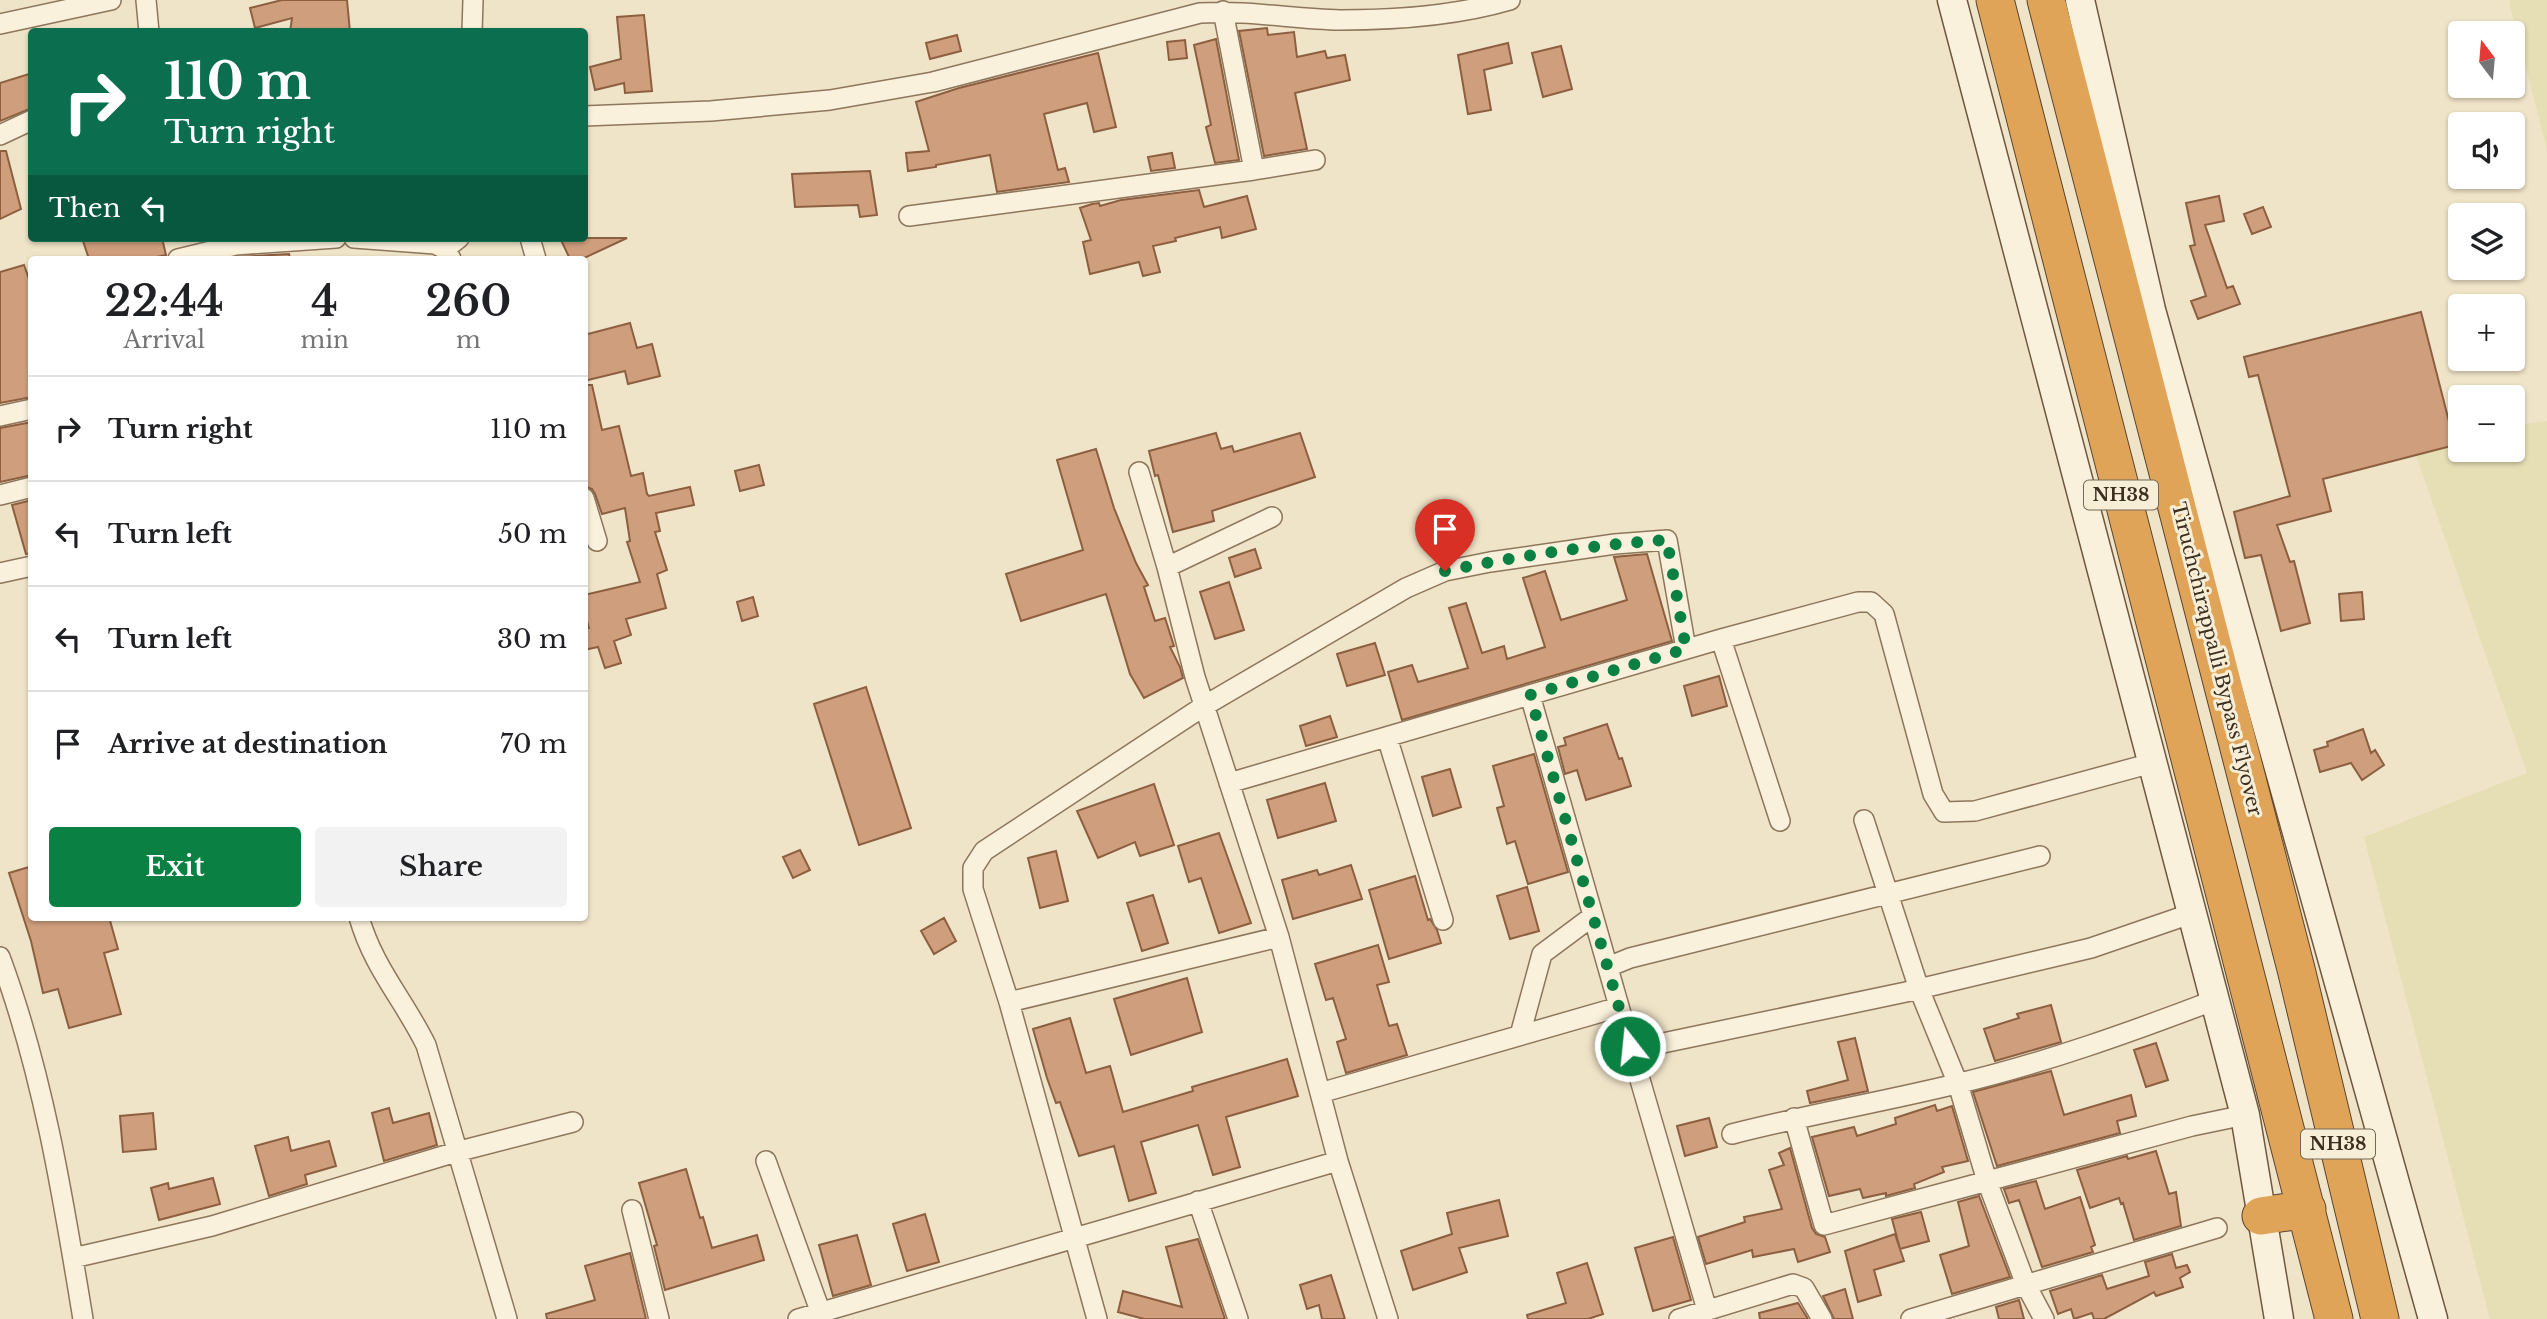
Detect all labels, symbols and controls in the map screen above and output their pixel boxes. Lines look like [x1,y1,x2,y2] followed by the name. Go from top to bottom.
[2448,21,2525,98] north arrow
[2448,21,2525,462] map controls
[164,51,311,112] text: 110 m
[49,56,140,147] icon: right
[164,112,335,152] text: Turn right
[2448,112,2525,189] button: sound
[135,189,173,227] icon: left
[49,192,121,224] text: Then
[2448,203,2525,280] button: layers
[105,275,224,327] text: 22:44
[311,275,338,327] text: 4
[425,275,511,327] text: 260
[2448,294,2525,371] button: +
[124,326,205,354] text: Arrival
[301,326,349,354] text: min
[456,326,481,354] text: m
[2448,385,2525,462] button: −
[49,410,87,448] icon: right
[108,413,253,445] text: Turn right
[490,413,567,445] text: 110 m
[2084,480,2158,509] road number: NH38
[1415,499,1475,571] pin
[2167,500,2267,818] street label: Tiruchchirappalli Bypass Flyover
[1426,510,1464,548] icon: arrive
[49,515,87,553] icon: left
[108,518,232,550] text: Turn left
[498,518,567,550] text: 50 m
[49,620,87,658] icon: left
[108,623,232,655] text: Turn left
[497,623,567,655] text: 30 m
[49,725,87,763] icon: arrive
[108,728,388,760] text: Arrive at destination
[500,728,567,760] text: 70 m
[49,827,301,907] button: Exit
[315,827,567,907] button: Share
[1593,1009,1667,1083] position arrow
[2301,1129,2375,1158] road number: NH38

